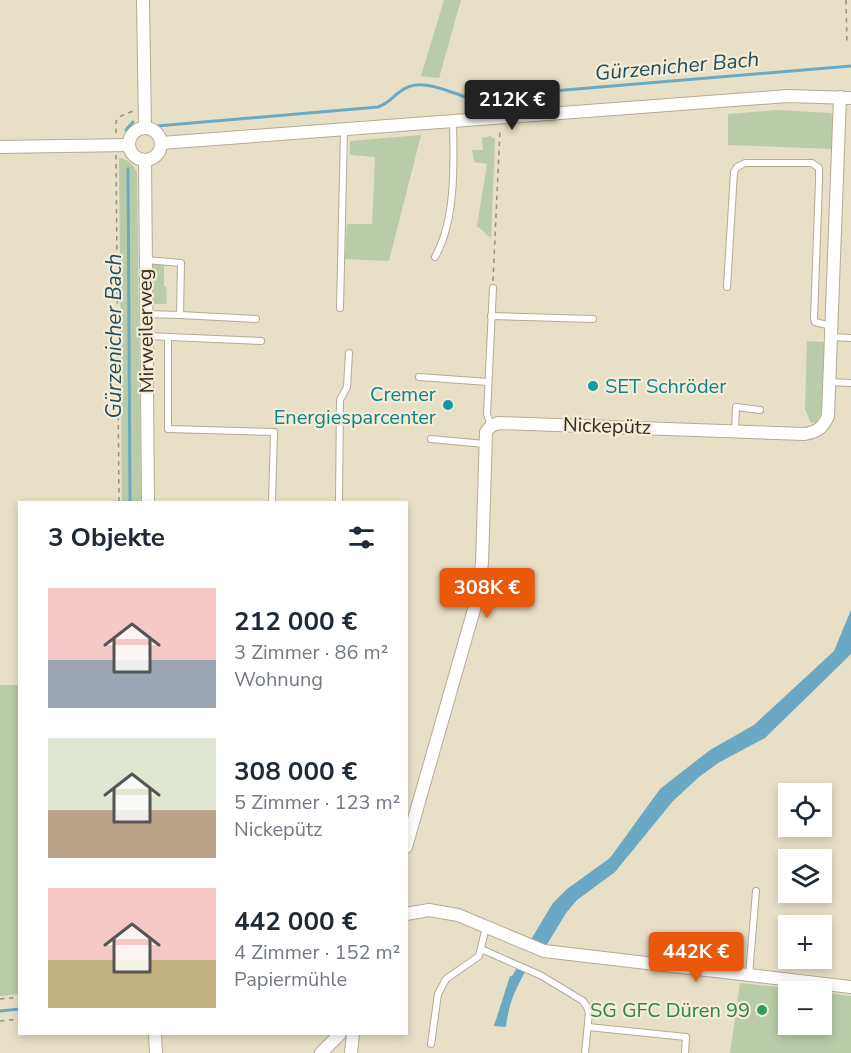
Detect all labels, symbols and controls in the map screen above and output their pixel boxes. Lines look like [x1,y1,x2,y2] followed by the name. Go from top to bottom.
[594,45,760,87] water label: Gürzenicher Bach
[463,80,561,131] pin: 212K €
[479,86,545,113] text: 212K €
[100,254,128,418] water label: Gürzenicher Bach
[131,268,161,394] street label: Mirweilerweg
[605,373,726,400] place label: SET Schröder
[586,379,600,393] marker: SET Schröder
[274,381,436,431] place label: Cremer Energiesparcenter
[441,398,455,412] marker: Cremer Energiesparcenter
[562,411,652,441] street label: Nickepütz
[48,520,165,555] text: 3 Objekte
[345,521,378,554] icon: filters
[438,568,536,619] pin: 308K €
[454,574,520,601] text: 308K €
[234,604,357,639] text: 212 000 €
[96,612,168,684] icon: home
[234,639,388,666] text: 3 Zimmer · 86 m²
[234,666,323,693] text: Wohnung
[234,754,357,789] text: 308 000 €
[96,762,168,834] icon: home
[778,783,832,1035] map controls
[778,783,832,837] button: locate
[234,789,400,816] text: 5 Zimmer · 123 m²
[234,816,322,843] text: Nickepütz
[778,849,832,903] button: layers
[234,904,357,939] text: 442 000 €
[96,912,168,984] icon: home
[778,915,832,969] button: +
[647,932,745,983] pin: 442K €
[663,938,729,965] text: 442K €
[234,939,400,966] text: 4 Zimmer · 152 m²
[234,966,347,993] text: Papiermühle
[778,981,832,1035] button: −
[590,997,750,1024] place label: SG GFC Düren 99
[755,1003,769,1017] marker: SG GFC Düren 99

